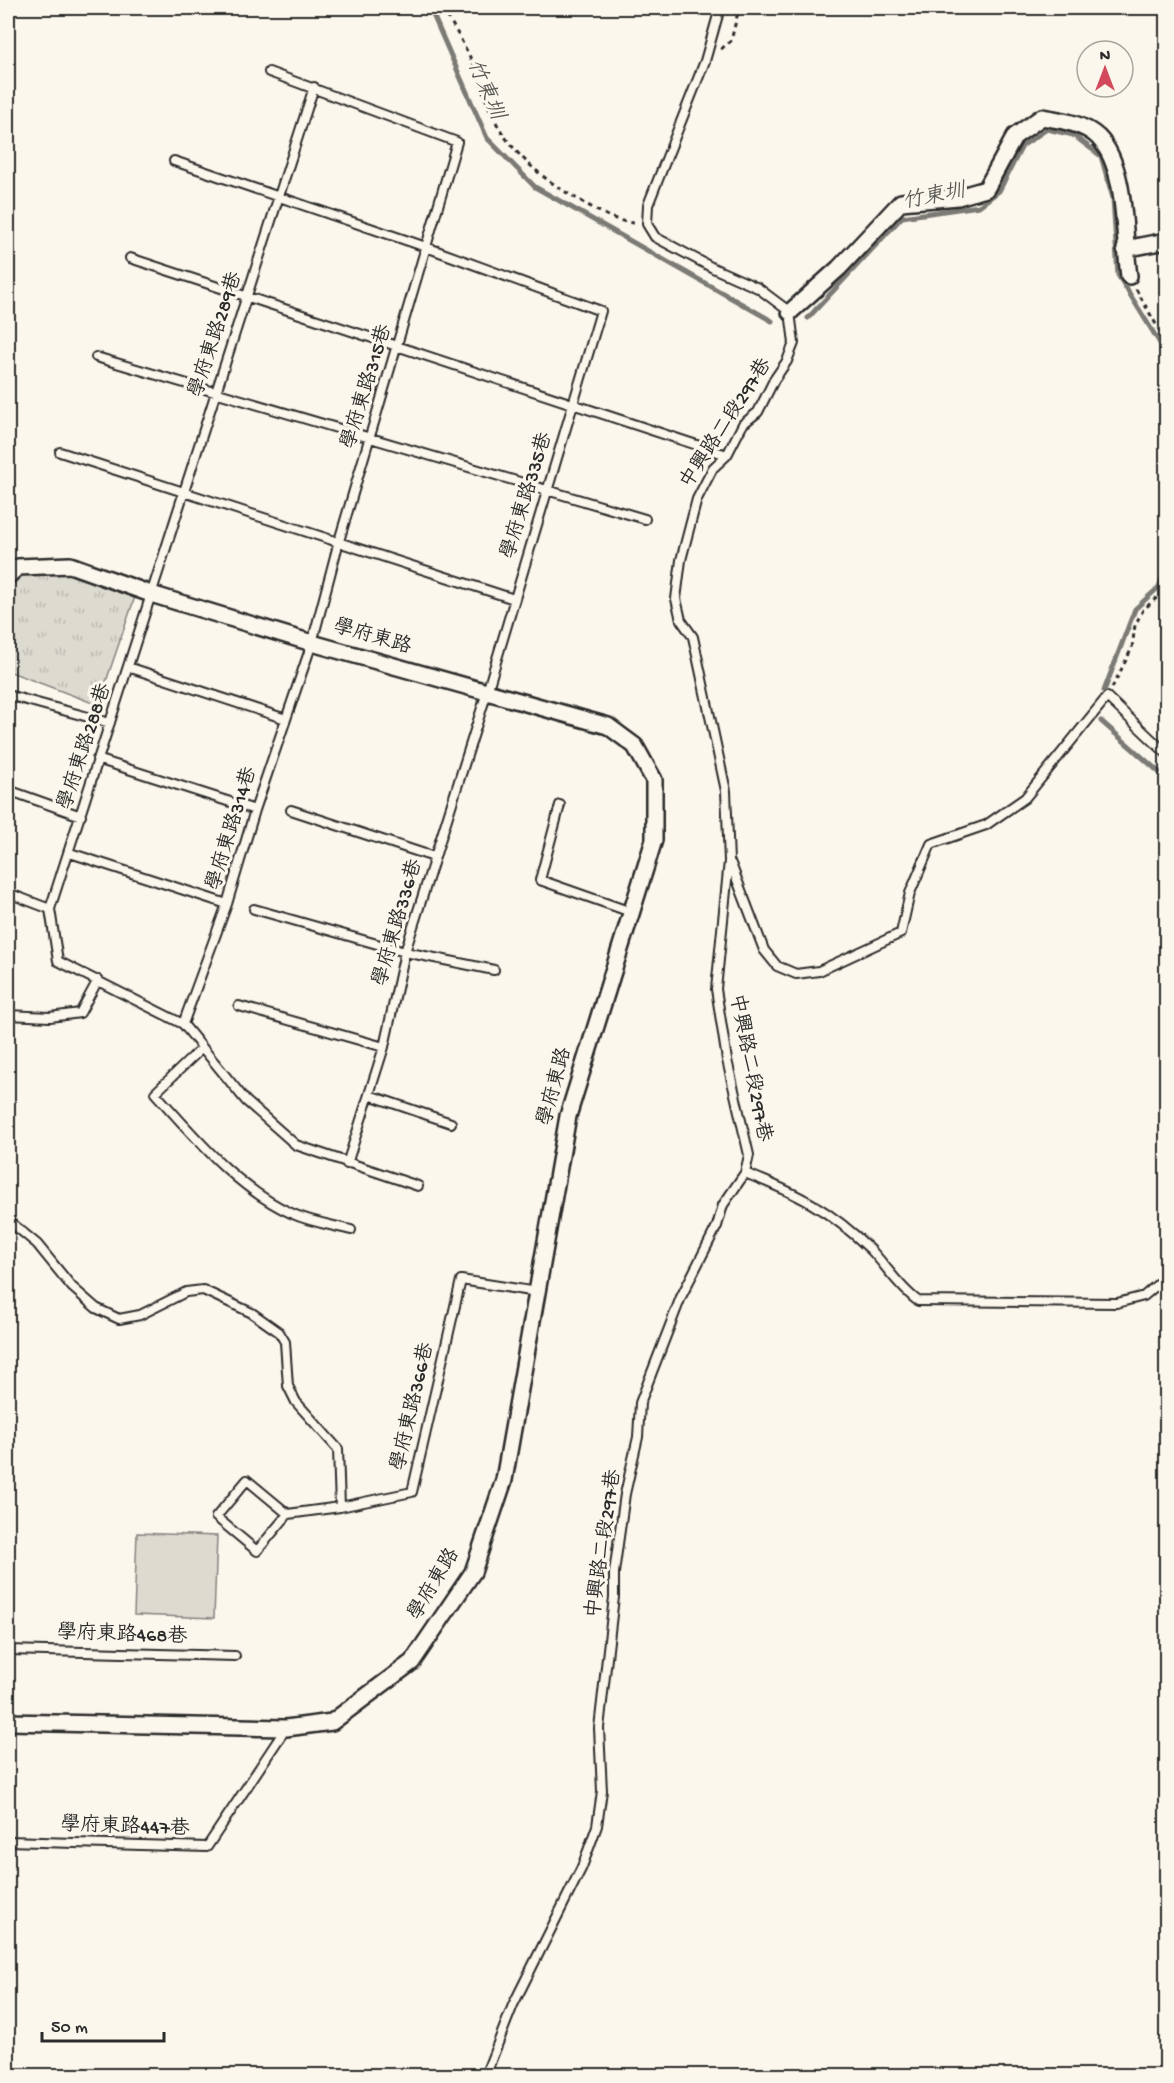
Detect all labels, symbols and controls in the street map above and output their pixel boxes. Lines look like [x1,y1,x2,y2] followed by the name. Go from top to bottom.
[1075,39,1135,99] north arrow
[1100,48,1111,67] text: N
[460,55,511,126] water label: 竹東圳
[900,177,969,216] water label: 竹東圳
[184,268,248,401] street label: 學府東路289巷
[336,320,398,452] street label: 學府東路315巷
[675,353,778,493] street label: 中興路二段297巷
[496,428,558,562] street label: 學府東路335巷
[330,614,415,660] street label: 學府東路
[53,679,118,813] street label: 學府東路288巷
[201,763,263,894] street label: 學府東路314巷
[368,855,428,989] street label: 學府東路336巷
[723,992,777,1145] street label: 中興路二段297巷
[533,1044,578,1129] street label: 學府東路
[386,1339,440,1473] street label: 學府東路366巷
[581,1467,627,1620] street label: 中興路二段297巷
[403,1543,466,1625] street label: 學府東路
[56,1620,189,1650] street label: 學府東路468巷
[60,1812,191,1842] street label: 學府東路447巷
[42,2005,164,2043] scale bar
[51,2018,88,2039] text: 50 m

